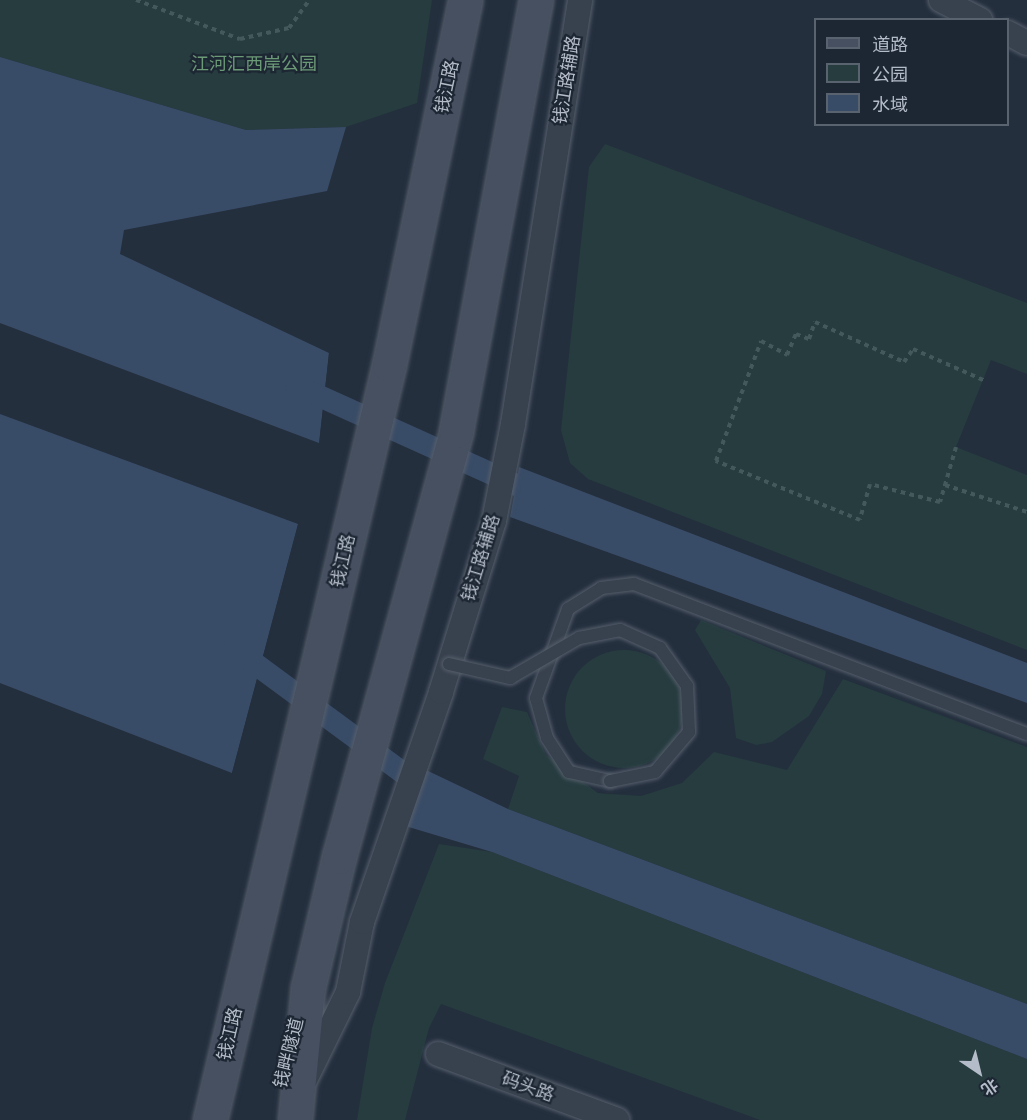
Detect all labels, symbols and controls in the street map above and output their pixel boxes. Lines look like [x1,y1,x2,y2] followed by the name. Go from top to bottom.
[814,18,1009,126] legend
[549,34,585,126] street label: 钱江路辅路
[872,34,908,56] text: 道路
[191,53,317,75] park label: 江河汇西岸公园
[431,58,463,116] street label: 钱江路
[872,64,908,86] text: 公园
[872,94,908,116] text: 水域
[458,512,504,604] street label: 钱江路辅路
[326,532,360,590] street label: 钱江路
[213,1005,247,1063] street label: 钱江路
[270,1015,308,1091] street label: 钱畔隧道
[949,1042,1009,1102] north arrow
[499,1068,557,1106] street label: 码头路
[978,1075,1002,1100] text: 北

